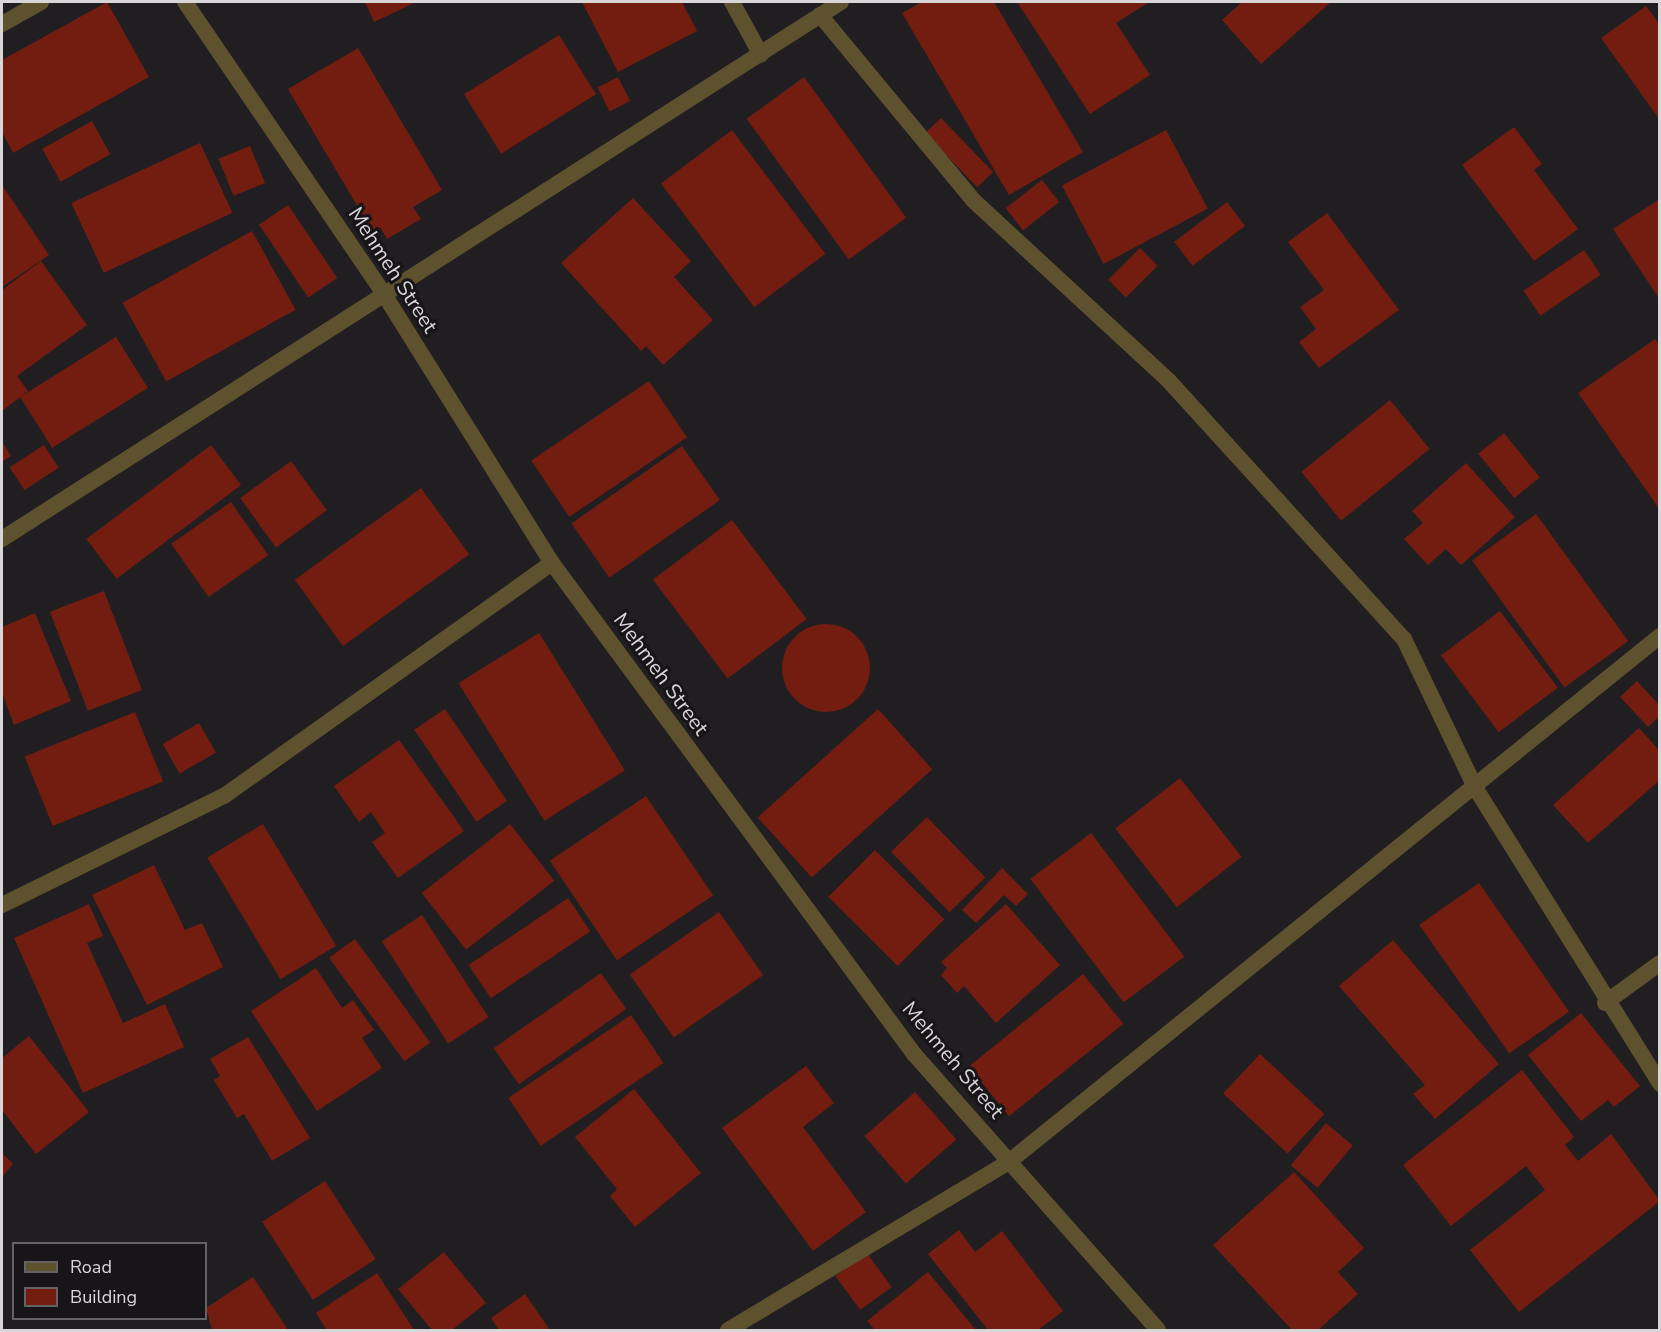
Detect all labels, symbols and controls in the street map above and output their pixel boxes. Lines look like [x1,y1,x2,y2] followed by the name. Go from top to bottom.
[343,202,443,338] street label: Mehmeh Street
[608,608,714,740] street label: Mehmeh Street
[897,996,1009,1124] street label: Mehmeh Street
[12,1242,207,1320] legend
[70,1255,112,1279] text: Road
[70,1285,137,1309] text: Building

